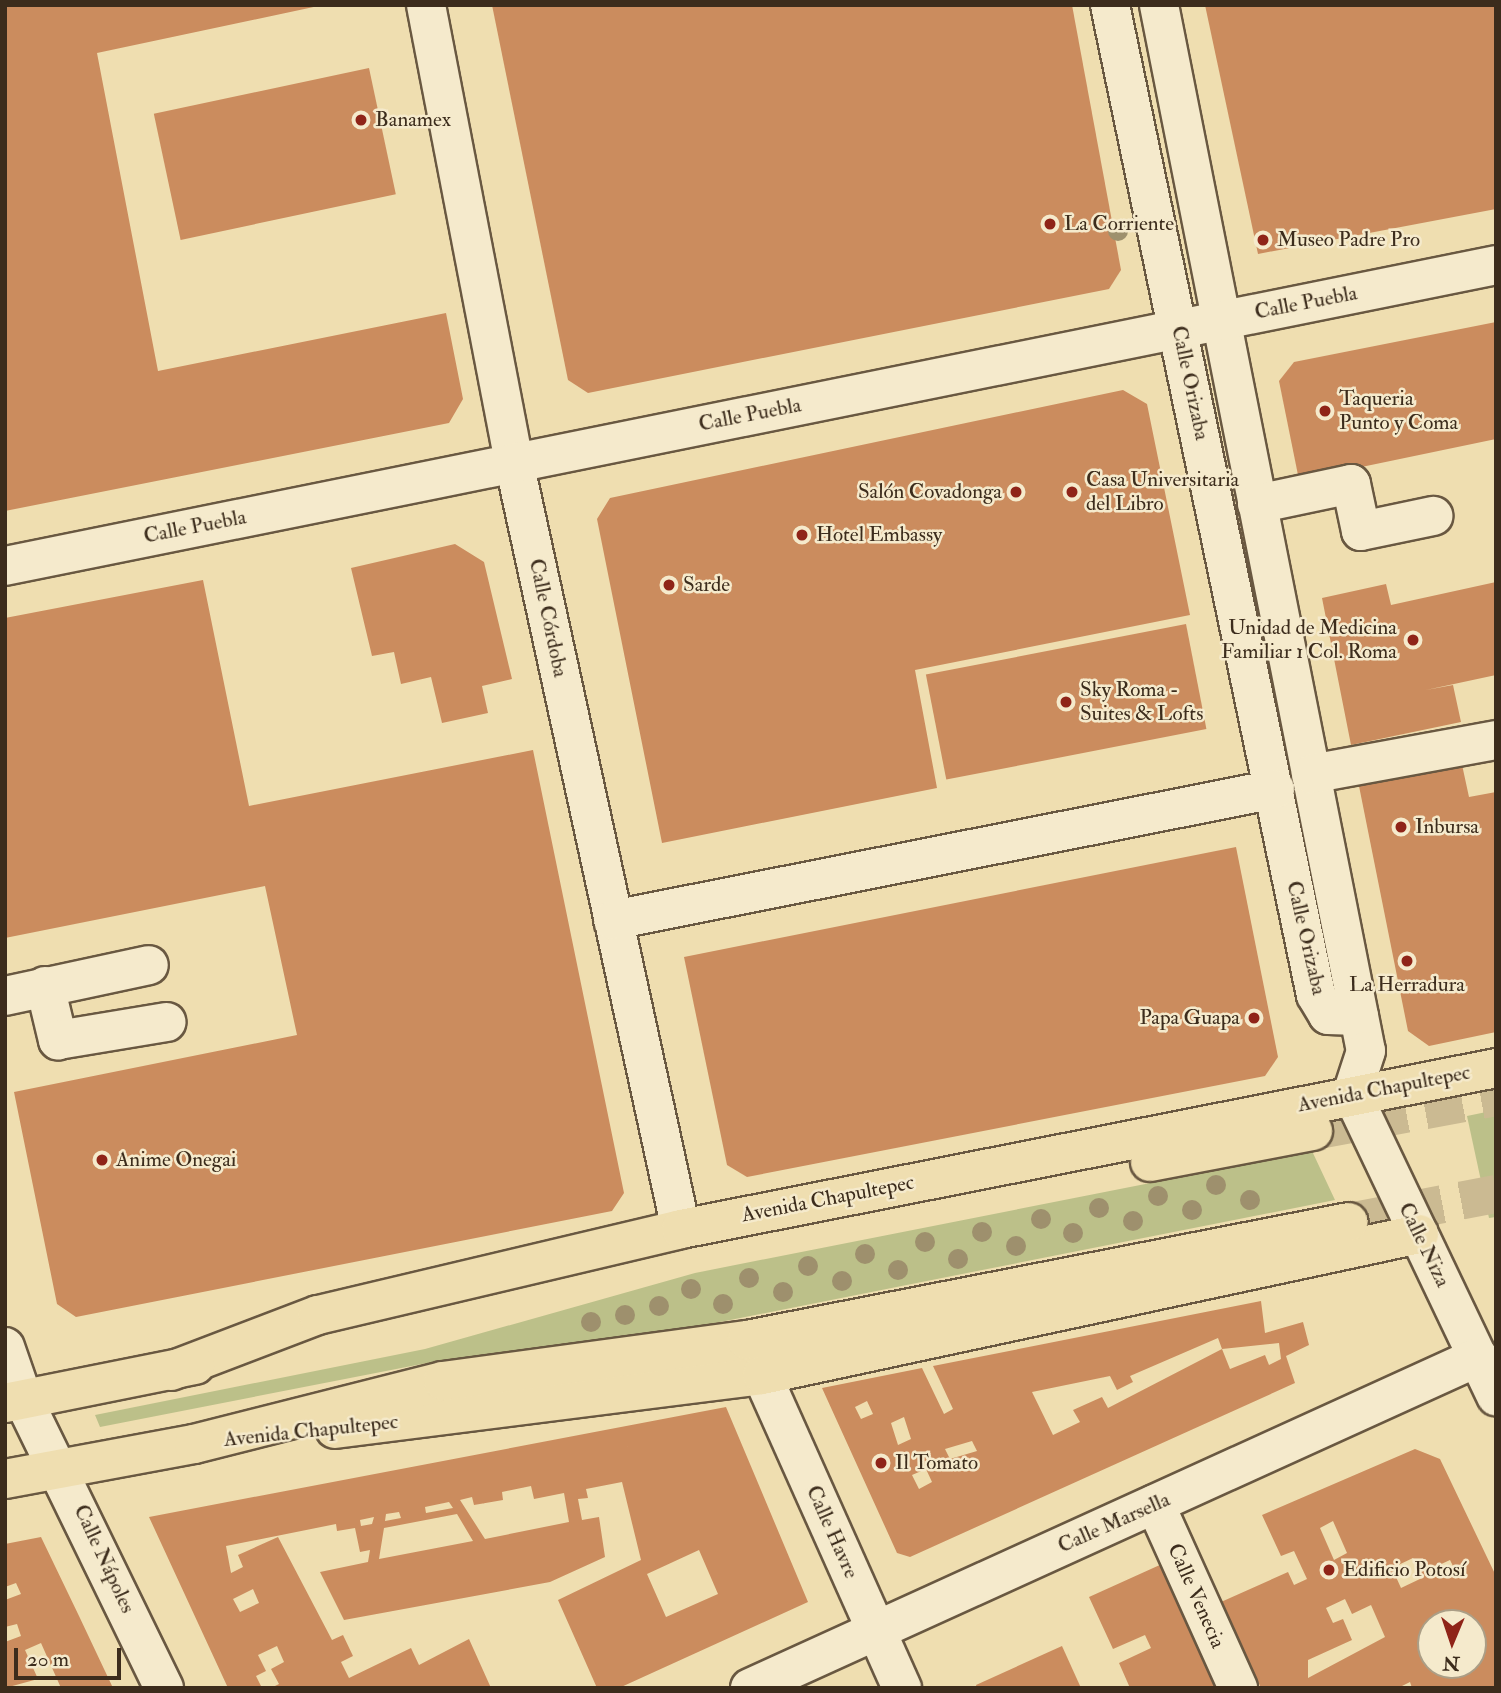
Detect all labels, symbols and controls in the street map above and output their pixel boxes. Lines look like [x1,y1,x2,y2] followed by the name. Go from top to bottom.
[375,107,451,133] place label: Banamex
[353,112,369,128] marker: Banamex
[1064,211,1174,237] place label: La Corriente
[1042,216,1058,232] marker: La Corriente
[1277,227,1420,253] place label: Museo Padre Pro
[1255,232,1271,248] marker: Museo Padre Pro
[1253,281,1359,325] street label: Calle Puebla
[1166,324,1214,442] street label: Calle Orizaba
[1339,386,1458,436] place label: Taqueria Punto y Coma
[697,393,803,437] street label: Calle Puebla
[1317,403,1333,419] marker: Taqueria Punto y Coma
[1086,467,1239,517] place label: Casa Universitaria del Libro
[858,479,1002,505] place label: Salón Covadonga
[1008,484,1024,500] marker: Salón Covadonga
[1064,484,1080,500] marker: Casa Universitaria del Libro
[142,505,248,549] street label: Calle Puebla
[816,522,942,548] place label: Hotel Embassy
[794,527,810,543] marker: Hotel Embassy
[523,557,573,679] street label: Calle Córdoba
[683,572,730,598] place label: Sarde
[661,577,677,593] marker: Sarde
[1221,615,1397,665] place label: Unidad de Medicina Familiar 1 Col. Roma
[1403,630,1423,650] marker: Unidad de Medicina Familiar 1 Col. Roma
[1080,677,1203,727] place label: Sky Roma - Suites & Lofts
[1058,694,1074,710] marker: Sky Roma - Suites & Lofts
[1415,814,1479,840] place label: Inbursa
[1393,819,1409,835] marker: Inbursa
[1281,879,1331,997] street label: Calle Orizaba
[1399,953,1415,969] marker: La Herradura
[1349,972,1465,998] place label: La Herradura
[1140,1005,1240,1031] place label: Papa Guapa
[1246,1010,1262,1026] marker: Papa Guapa
[1296,1060,1472,1118] street label: Avenida Chapultepec
[116,1147,236,1173] place label: Anime Onegai
[94,1152,110,1168] marker: Anime Onegai
[740,1170,916,1228] street label: Avenida Chapultepec
[1393,1199,1455,1291] street label: Calle Niza
[223,1409,399,1453] street label: Avenida Chapultepec
[895,1450,978,1476] place label: Il Tomato
[873,1455,889,1471] marker: Il Tomato
[800,1482,864,1582] street label: Calle Havre
[1054,1487,1174,1559] street label: Calle Marsella
[68,1501,140,1617] street label: Calle Nápoles
[1162,1540,1230,1652] street label: Calle Venecia
[1343,1557,1466,1583] place label: Edificio Potosí
[1321,1562,1337,1578] marker: Edificio Potosí
[1417,1609,1487,1679] north arrow
[18,1634,124,1678] scale bar
[27,1646,69,1673] text: 20 m
[1442,1651,1460,1675] text: N

